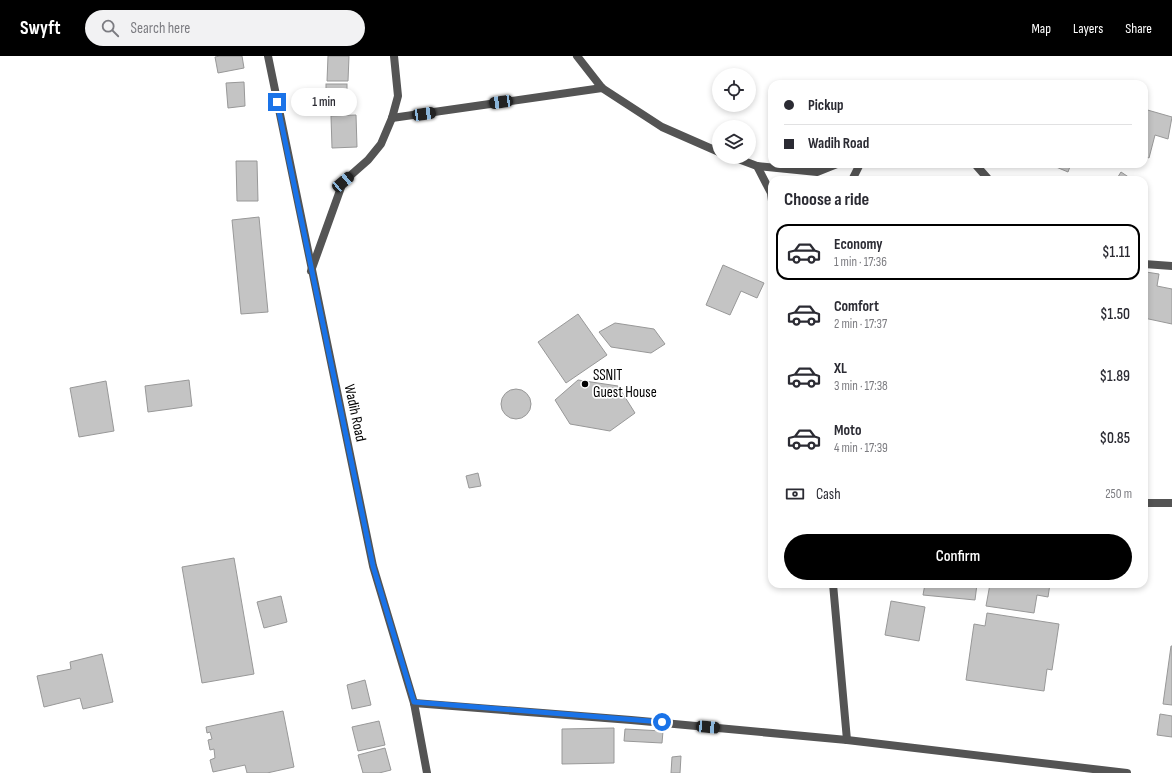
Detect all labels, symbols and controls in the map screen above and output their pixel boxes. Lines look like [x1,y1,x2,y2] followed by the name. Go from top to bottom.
[85,10,365,46] search box
[20,17,61,40] text: Swyft
[99,17,121,39] icon: search
[131,19,190,38] text: Search here
[1031,20,1051,37] text: Map
[1073,20,1103,37] text: Layers
[1125,20,1152,37] text: Share
[712,68,756,164] map controls
[712,68,756,112] button: locate
[291,88,357,116] callout: 1 min
[268,93,286,111] route end
[312,94,336,110] text: 1 min
[488,94,514,110] car
[808,96,844,115] text: Pickup
[411,106,437,122] car
[712,120,756,164] button: layers
[808,134,869,153] text: Wadih Road
[330,170,356,194] car
[784,189,869,210] text: Choose a ride
[786,234,822,270] icon: car
[834,235,883,254] text: Economy
[1102,243,1130,262] text: $1.11
[834,254,887,270] text: 1 min · 17:36
[786,296,822,332] icon: car
[834,297,879,316] text: Comfort
[1100,305,1130,324] text: $1.50
[834,316,887,332] text: 2 min · 17:37
[786,358,822,394] icon: car
[834,359,847,378] text: XL
[593,366,657,402] place label: SSNIT Guest House
[1099,367,1130,386] text: $1.89
[834,378,888,394] text: 3 min · 17:38
[580,379,590,389] marker: SSNIT Guest House
[340,383,370,443] street label: Wadih Road
[786,420,822,456] icon: car
[834,421,861,440] text: Moto
[1100,429,1130,448] text: $0.85
[834,440,888,456] text: 4 min · 17:39
[784,483,806,505] icon: cash
[816,485,841,504] text: Cash
[1105,486,1132,502] text: 250 m
[784,534,1132,580] button: Confirm
[653,713,671,731] route start
[696,720,720,734] car

